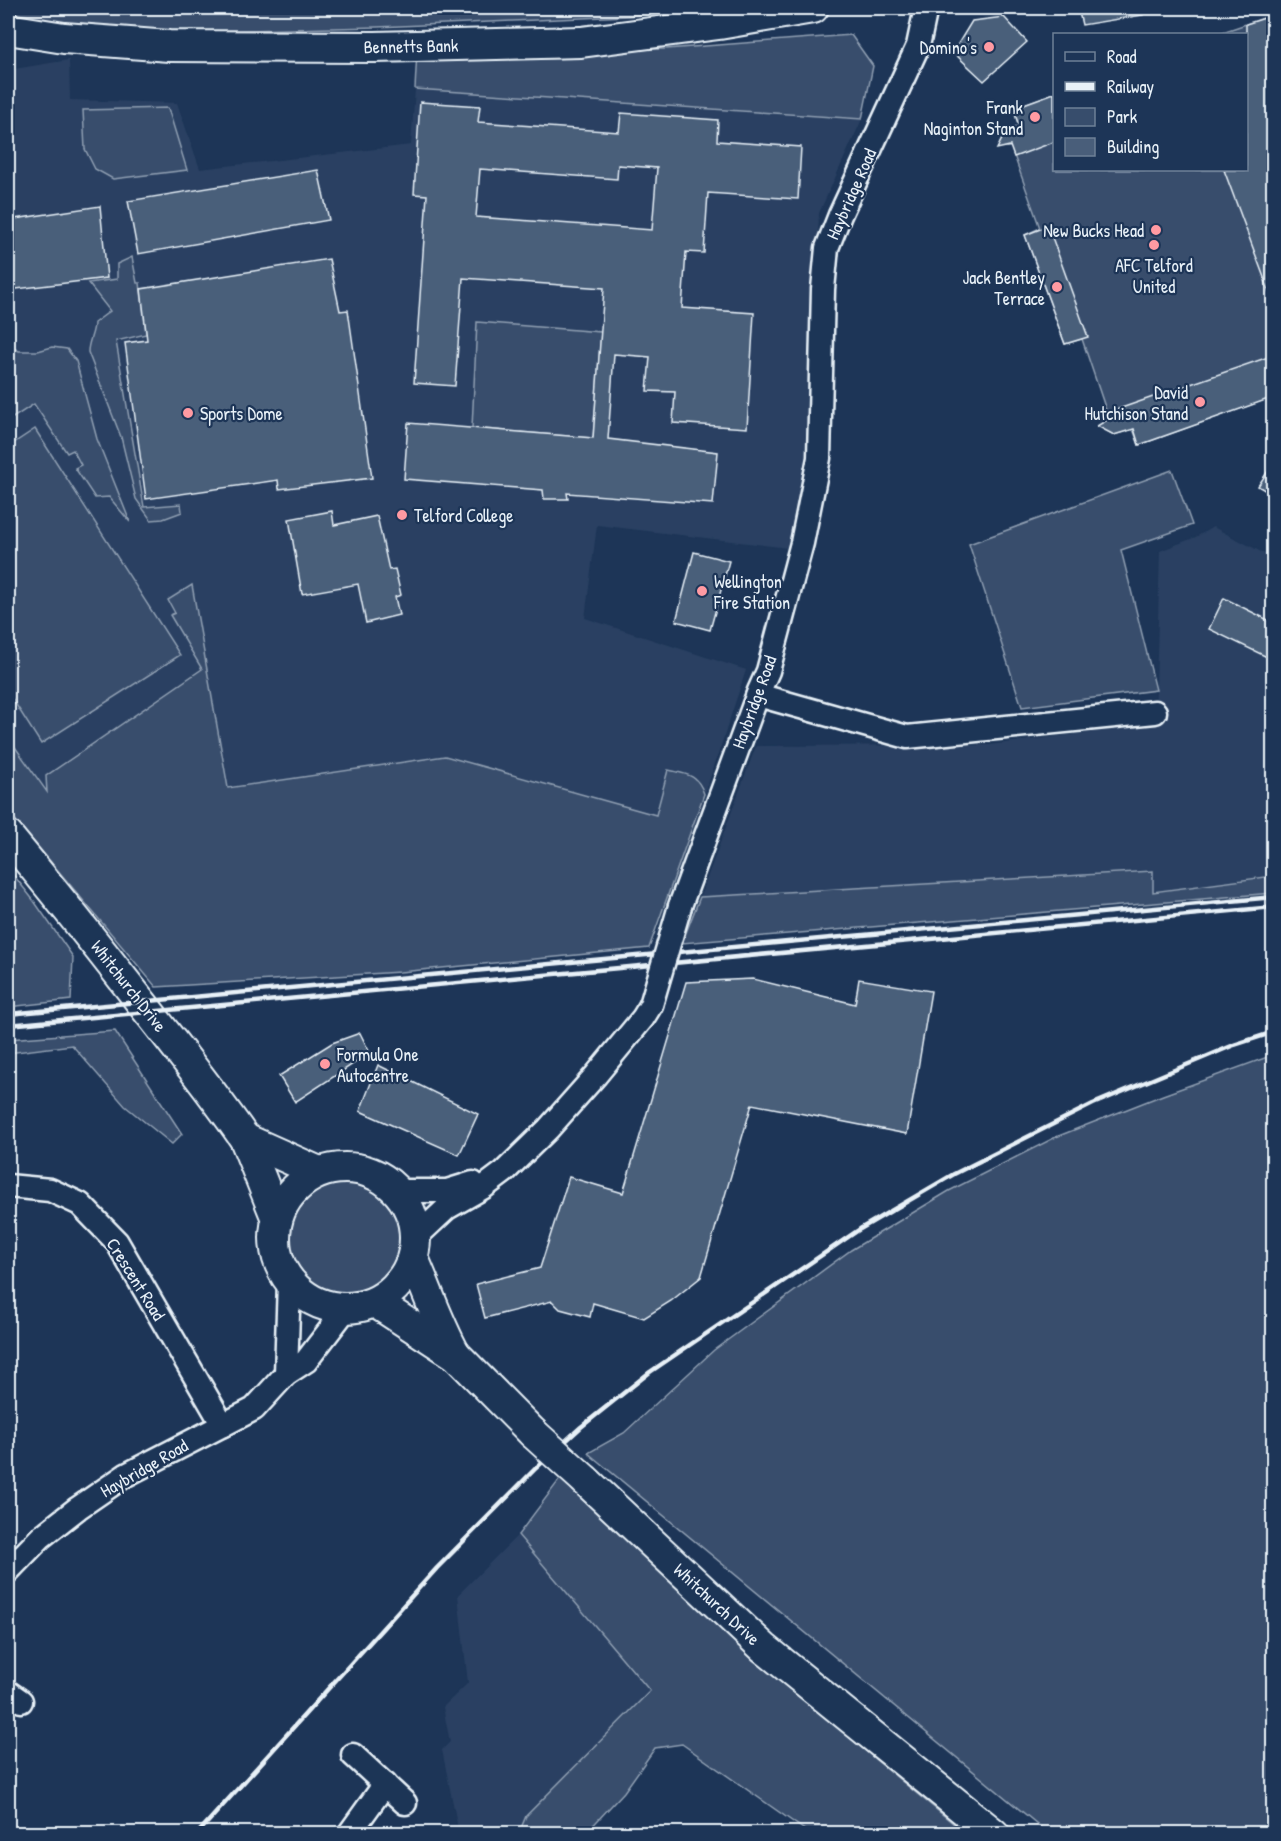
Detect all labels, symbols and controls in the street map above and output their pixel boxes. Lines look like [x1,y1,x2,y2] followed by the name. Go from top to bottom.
[363,33,459,59] street label: Bennetts Bank
[1053,33,1248,171] legend
[920,35,977,60] place label: Domino's
[982,40,996,54] marker: Domino's
[1107,44,1137,69] text: Road
[1107,74,1154,99] text: Railway
[924,95,1024,141] place label: Frank Naginton Stand
[1107,104,1138,129] text: Park
[1028,110,1042,124] marker: Frank Naginton Stand
[1107,134,1159,159] text: Building
[820,144,882,244] street label: Haybridge Road
[1043,218,1144,243] place label: New Bucks Head
[1149,223,1163,237] marker: New Bucks Head
[1147,238,1161,252] marker: AFC Telford United
[1115,253,1193,299] place label: AFC Telford United
[963,265,1045,311] place label: Jack Bentley Terrace
[1050,280,1064,294] marker: Jack Bentley Terrace
[1084,380,1188,426] place label: David Hutchison Stand
[1193,395,1207,409] marker: David Hutchison Stand
[200,401,283,426] place label: Sports Dome
[181,406,195,420] marker: Sports Dome
[414,503,513,528] place label: Telford College
[395,508,409,522] marker: Telford College
[713,569,790,615] place label: Wellington Fire Station
[695,584,709,598] marker: Wellington Fire Station
[726,652,782,752] street label: Haybridge Road
[85,935,173,1037] street label: Whitchurch Drive
[336,1042,419,1088] place label: Formula One Autocentre
[318,1057,332,1071] marker: Formula One Autocentre
[101,1233,171,1325] street label: Crescent Road
[96,1433,192,1503] street label: Haybridge Road
[668,1557,766,1651] street label: Whitchurch Drive

